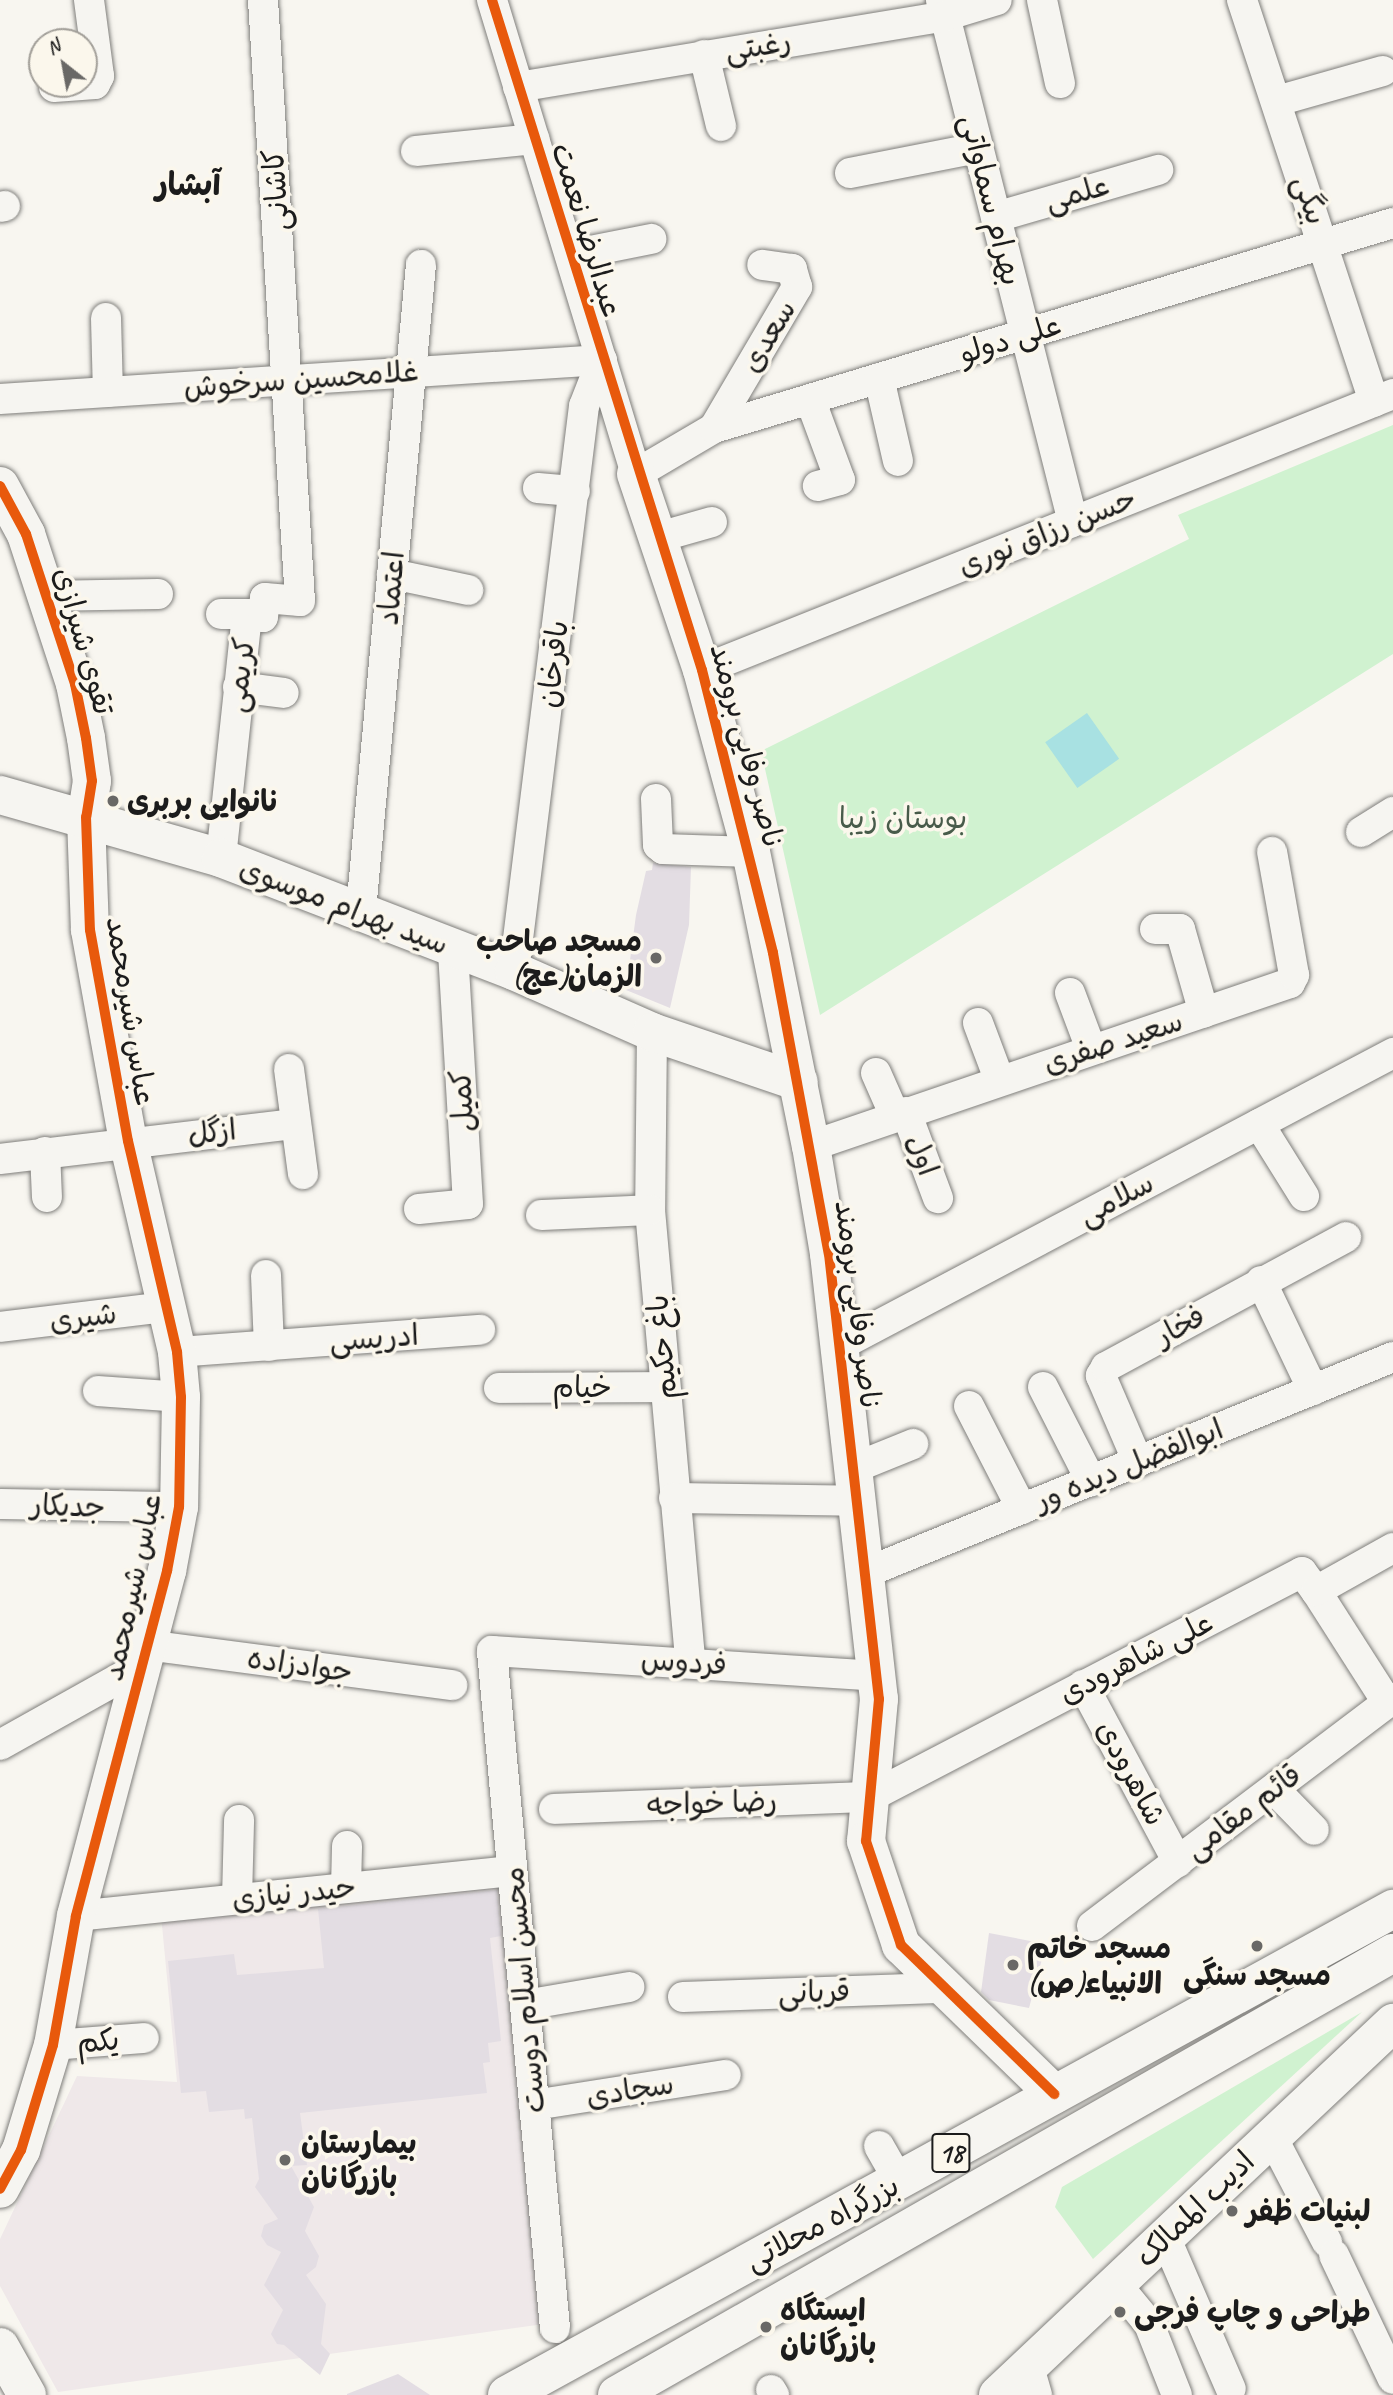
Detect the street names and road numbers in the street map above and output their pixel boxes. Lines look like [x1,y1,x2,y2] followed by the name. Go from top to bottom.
[722,23,794,69] street label: رغبتی
[952,111,1030,289] street label: بهرام سماواتی
[543,139,631,321] street label: عبدالرضا نعمت
[255,148,297,232] street label: کاشانی
[1041,167,1113,219] street label: علمی
[1285,171,1335,229] street label: بیگی
[732,293,804,379] street label: سعدی
[955,306,1065,372] street label: علی دولو
[182,353,420,405] street label: غلامحسین سرخوش
[953,480,1141,584] street label: حسن رزاق نوری
[370,550,412,626] street label: اعتماد
[46,563,122,719] street label: تقوی شیرازی
[530,618,576,710] street label: باقرخان
[218,635,262,715] street label: کریمی
[702,640,792,852] street label: ناصر وفایی برومند
[235,850,453,962] street label: سید بهرام موسوی
[98,914,164,1108] street label: عباس شیرمحمد
[1039,1003,1187,1081] street label: سعید صفری
[442,1069,482,1133] street label: کمیل
[186,1112,238,1152] street label: ازگل
[898,1129,946,1181] street label: اول
[1072,1164,1160,1234] street label: سلامی
[827,1198,889,1412] street label: ناصر وفایی برومند
[639,1293,685,1401] street label: باغ حکیم
[47,1295,119,1339] street label: شیری
[1149,1298,1211,1354] street label: فخار
[328,1317,420,1359] street label: ادریسی
[552,1369,612,1405] street label: خیام
[1029,1411,1229,1519] street label: ابوالفضل دیده ور
[30,1487,106,1525] street label: جدیکار
[95,1490,169,1684] street label: عباس شیرمحمد
[1053,1604,1219,1712] street label: علی شاهرودی
[245,1640,355,1690] street label: جوادزاده
[640,1641,728,1683] street label: فردوس
[1088,1714,1174,1832] street label: شاهرودی
[1178,1756,1308,1868] street label: قائم مقامی
[646,1783,778,1823] street label: رضا خواجه
[495,1865,553,2115] street label: محسن اسلام دوست
[230,1869,358,1917] street label: حیدر نیازی
[777,1973,851,2011] street label: قربانی
[76,2022,120,2060] street label: یکم
[584,2065,676,2115] street label: سجادی
[930,2128,972,2178] road number: 18
[1128,2143,1262,2275] street label: ادیب الممالک
[739,2167,905,2279] street label: بزرگراه محلاتی

